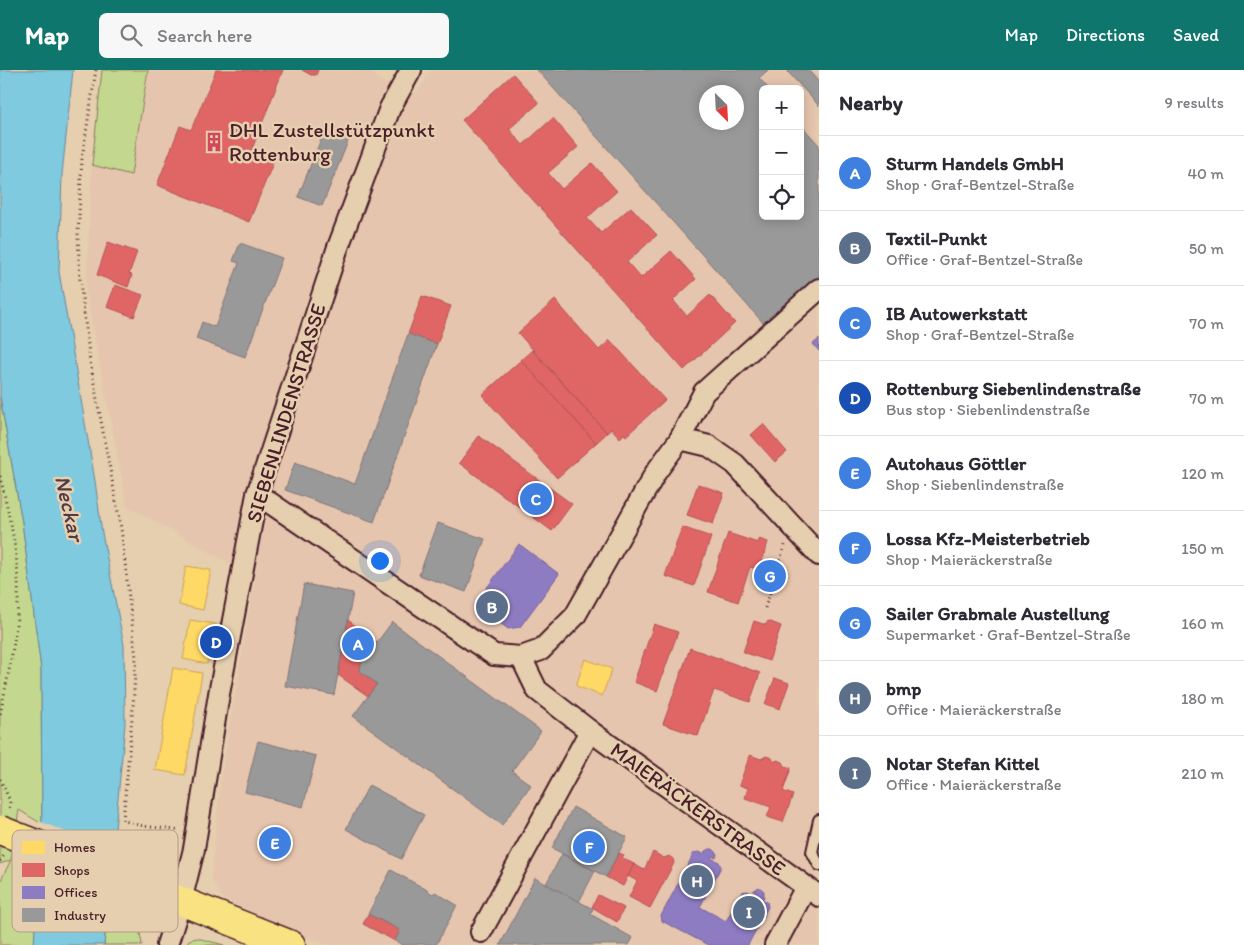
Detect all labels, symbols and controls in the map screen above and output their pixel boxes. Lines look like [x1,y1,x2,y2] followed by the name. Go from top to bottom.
[99,13,449,58] search box
[25,21,69,50] text: Map
[117,21,145,49] icon: search
[157,24,252,47] text: Search here
[1005,24,1038,46] text: Map
[1066,24,1145,46] text: Directions
[1173,24,1219,46] text: Saved
[699,85,744,130] north arrow
[759,85,804,220] map controls
[759,85,804,130] button: +
[839,90,903,115] text: Nearby
[1165,93,1224,112] text: 9 results
[229,117,435,166] place label: DHL Zustellstützpunkt Rottenburg
[759,130,804,175] button: −
[203,131,225,153] building icon: DHL Zustellstützpunkt Rottenburg
[886,152,1064,175] text: Sturm Handels GmbH
[850,164,860,183] text: A
[1187,164,1224,183] text: 40 m
[759,175,804,220] button: locate
[886,175,1074,194] text: Shop · Graf-Bentzel-Straße
[886,227,987,250] text: Textil-Punkt
[850,239,860,258] text: B
[1189,239,1224,258] text: 50 m
[886,250,1083,269] text: Office · Graf-Bentzel-Straße
[240,300,331,525] street label: SIEBENLINDENSTRASSE
[886,302,1028,325] text: IB Autowerkstatt
[850,314,860,333] text: C
[1189,314,1224,333] text: 70 m
[886,325,1074,344] text: Shop · Graf-Bentzel-Straße
[886,377,1141,400] text: Rottenburg Siebenlindenstraße
[850,389,860,408] text: D
[1189,389,1224,408] text: 70 m
[886,400,1090,419] text: Bus stop · Siebenlindenstraße
[886,452,1026,475] text: Autohaus Göttler
[851,464,859,483] text: E
[1181,464,1224,483] text: 120 m
[49,473,91,546] water label: Neckar
[886,475,1064,494] text: Shop · Siebenlindenstraße
[520,480,552,518] pin: C
[886,527,1090,550] text: Lossa Kfz-Meisterbetrieb
[851,539,859,558] text: F
[1181,539,1224,558] text: 150 m
[367,548,393,574] your location
[886,550,1053,569] text: Shop · Maieräckerstraße
[754,557,786,595] pin: G
[476,588,508,626] pin: B
[886,602,1110,625] text: Sailer Grabmale Austellung
[849,614,861,633] text: G
[1181,614,1224,633] text: 160 m
[200,623,232,661] pin: D
[342,625,374,663] pin: A
[886,625,1131,644] text: Supermarket · Graf-Bentzel-Straße
[886,677,921,700] text: bmp
[849,689,861,708] text: H
[1181,689,1224,708] text: 180 m
[886,700,1061,719] text: Office · Maieräckerstraße
[606,737,791,881] street label: MAIERÄCKERSTRASSE
[886,752,1040,775] text: Notar Stefan Kittel
[852,764,858,783] text: I
[1181,764,1224,783] text: 210 m
[886,775,1061,794] text: Office · Maieräckerstraße
[259,824,291,862] pin: E
[573,828,605,866] pin: F
[12,830,178,932] legend
[54,839,96,856] text: Homes
[54,862,90,879] text: Shops
[681,862,713,900] pin: H
[54,884,97,901] text: Offices
[733,893,765,931] pin: I
[54,907,106,924] text: Industry

